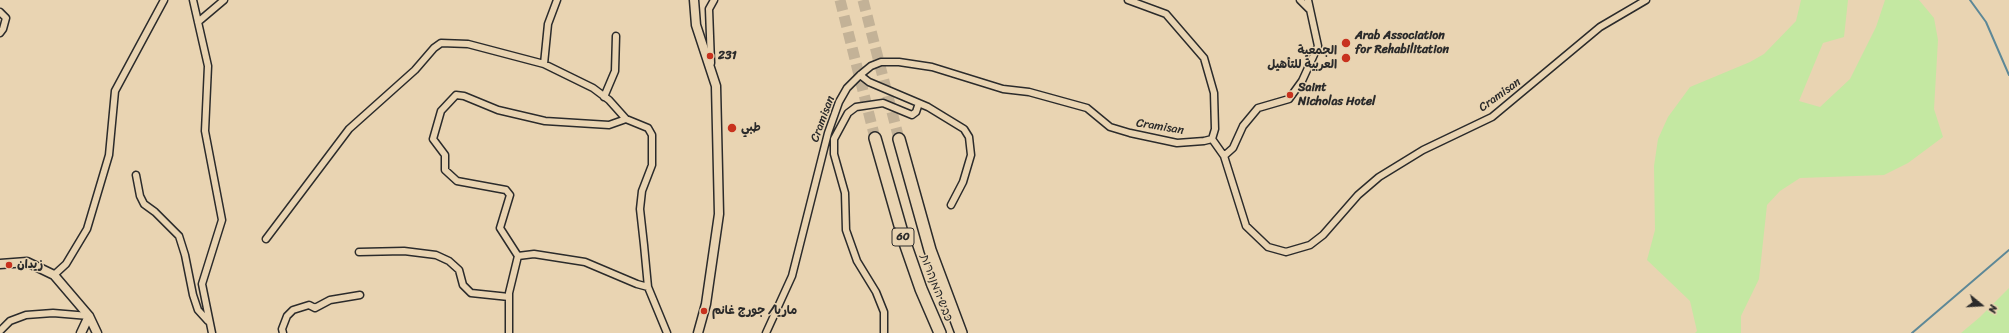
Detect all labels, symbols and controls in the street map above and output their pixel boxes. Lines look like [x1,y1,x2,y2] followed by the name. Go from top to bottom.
[1355,29,1449,57] place label: Arab Association for Rehabilitation
[1340,37,1352,49] marker: Arab Association for Rehabilitation
[1267,44,1337,72] place label: الجمعية العربية للتأهيل
[718,49,737,63] place label: 231
[705,51,715,61] marker: 231
[1340,52,1352,64] marker: الجمعية العربية للتأهيل
[1476,75,1524,115] street label: Cramisan
[1298,81,1376,109] place label: Saint Nicholas Hotel
[1285,90,1295,100] marker: Saint Nicholas Hotel
[808,94,838,144] street label: Cramisan
[1135,116,1185,138] street label: Cramisan
[741,121,761,135] place label: طبي
[726,122,738,134] marker: طبي
[892,228,914,246] road number: 60
[917,252,955,324] street label: כביש המנהרות
[17,258,43,272] place label: زيدان
[4,260,14,270] marker: زيدان
[1961,285,2001,325] north arrow
[1983,302,2003,315] text: N
[712,304,797,318] place label: ماريا/ جورج غانم
[699,306,709,316] marker: ماريا/ جورج غانم

